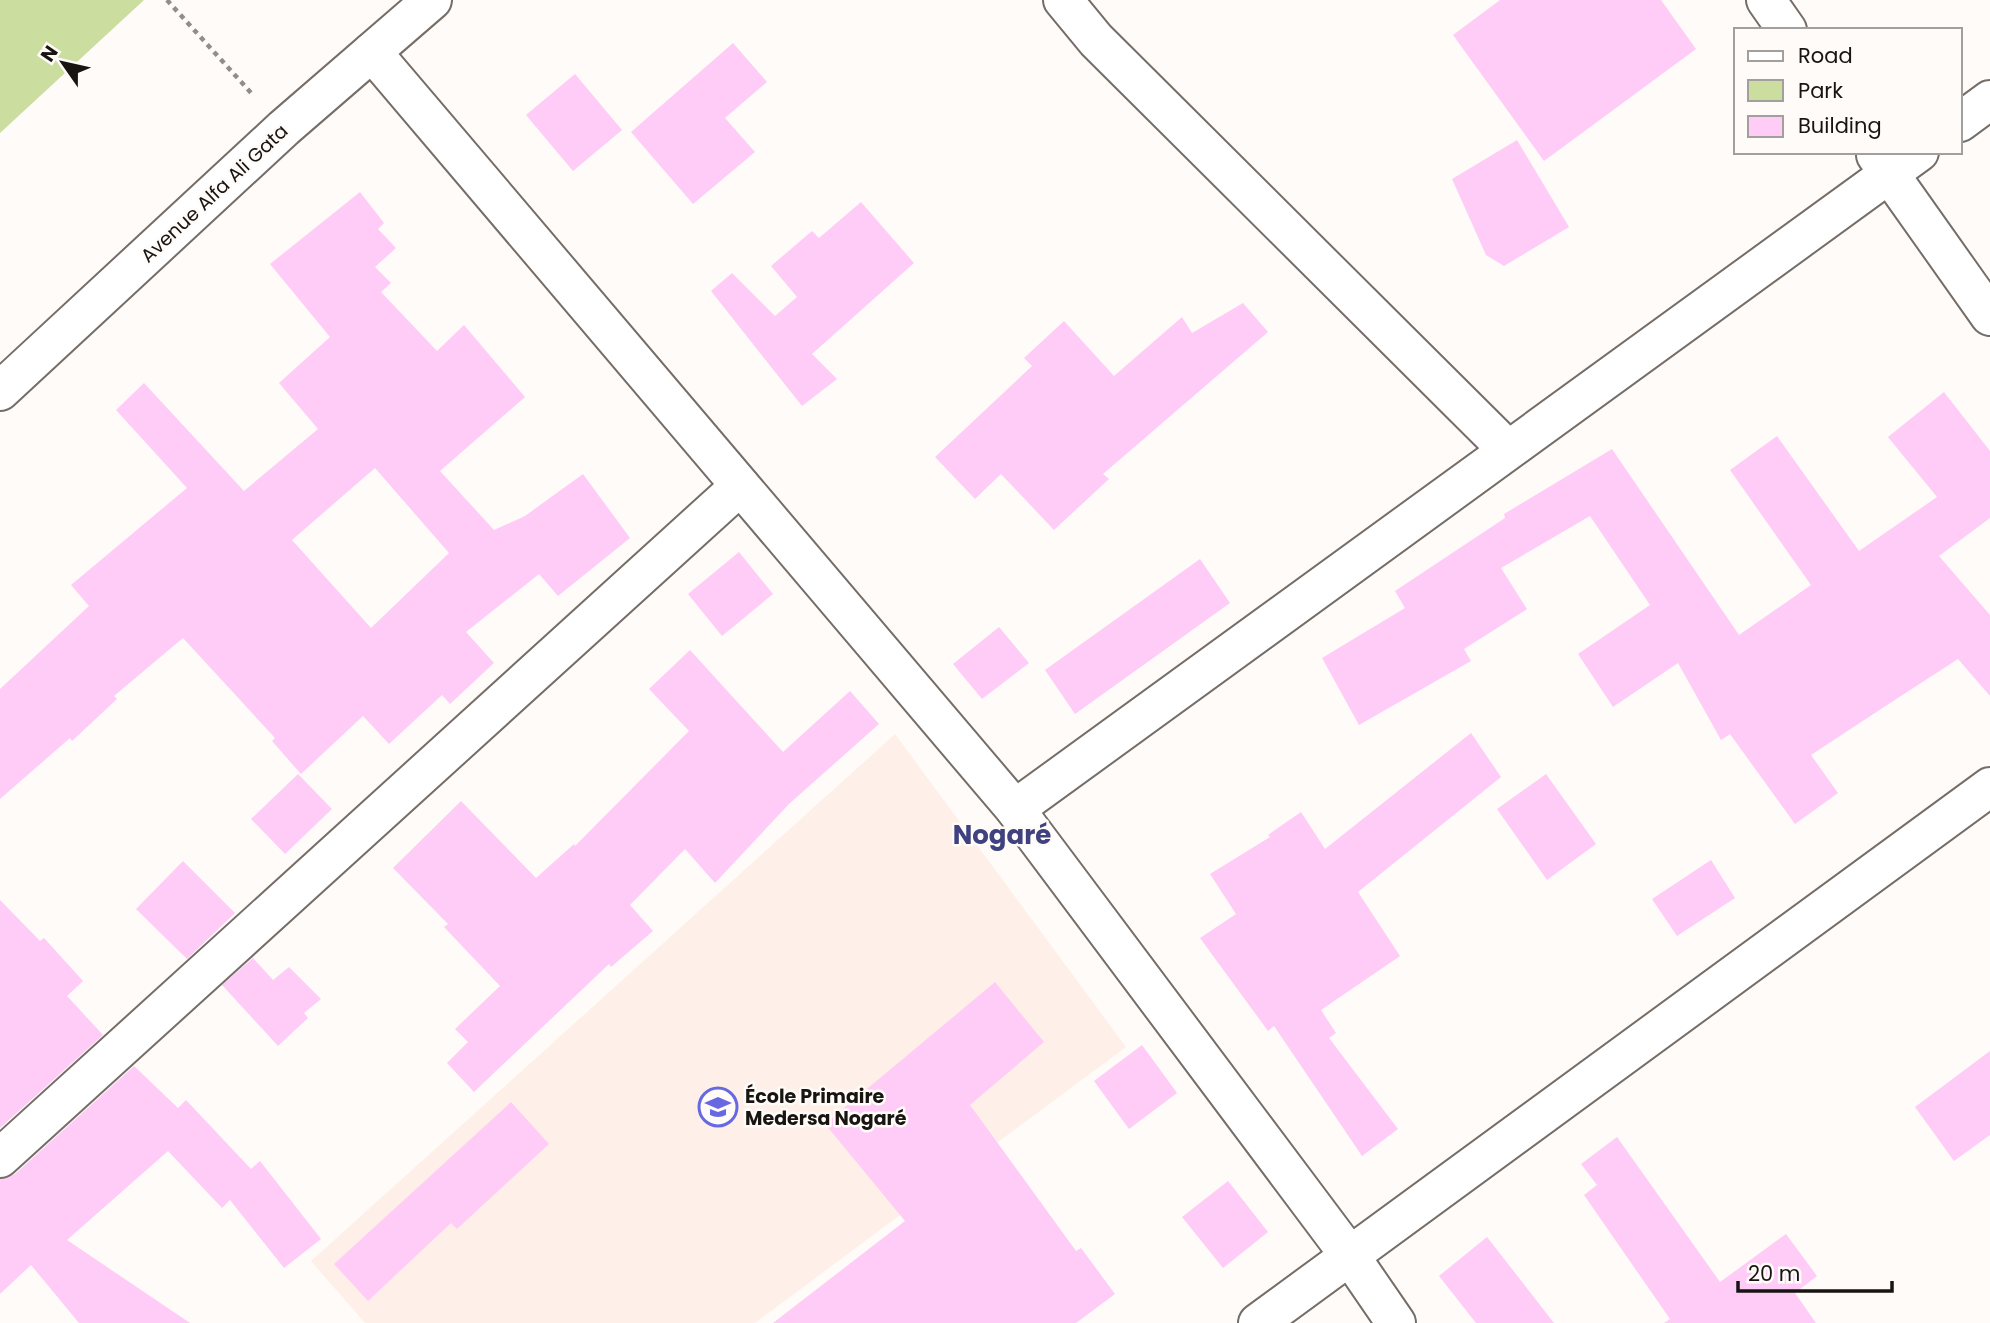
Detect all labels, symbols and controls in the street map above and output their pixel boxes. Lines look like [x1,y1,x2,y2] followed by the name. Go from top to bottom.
[28,28,98,98] north arrow
[1734,28,1962,154] legend
[34,40,65,67] text: N
[1798,41,1853,70] text: Road
[1798,76,1843,105] text: Park
[1798,111,1882,140] text: Building
[135,118,294,269] street label: Avenue Alfa Ali Gata
[953,817,1051,853] district label: Nogaré
[745,1083,907,1132] place label: École Primaire Medersa Nogaré
[697,1086,739,1128] school or university icon: École Primaire Medersa Nogaré
[1738,1250,1892,1294] scale bar
[1748,1259,1801,1288] text: 20 m

